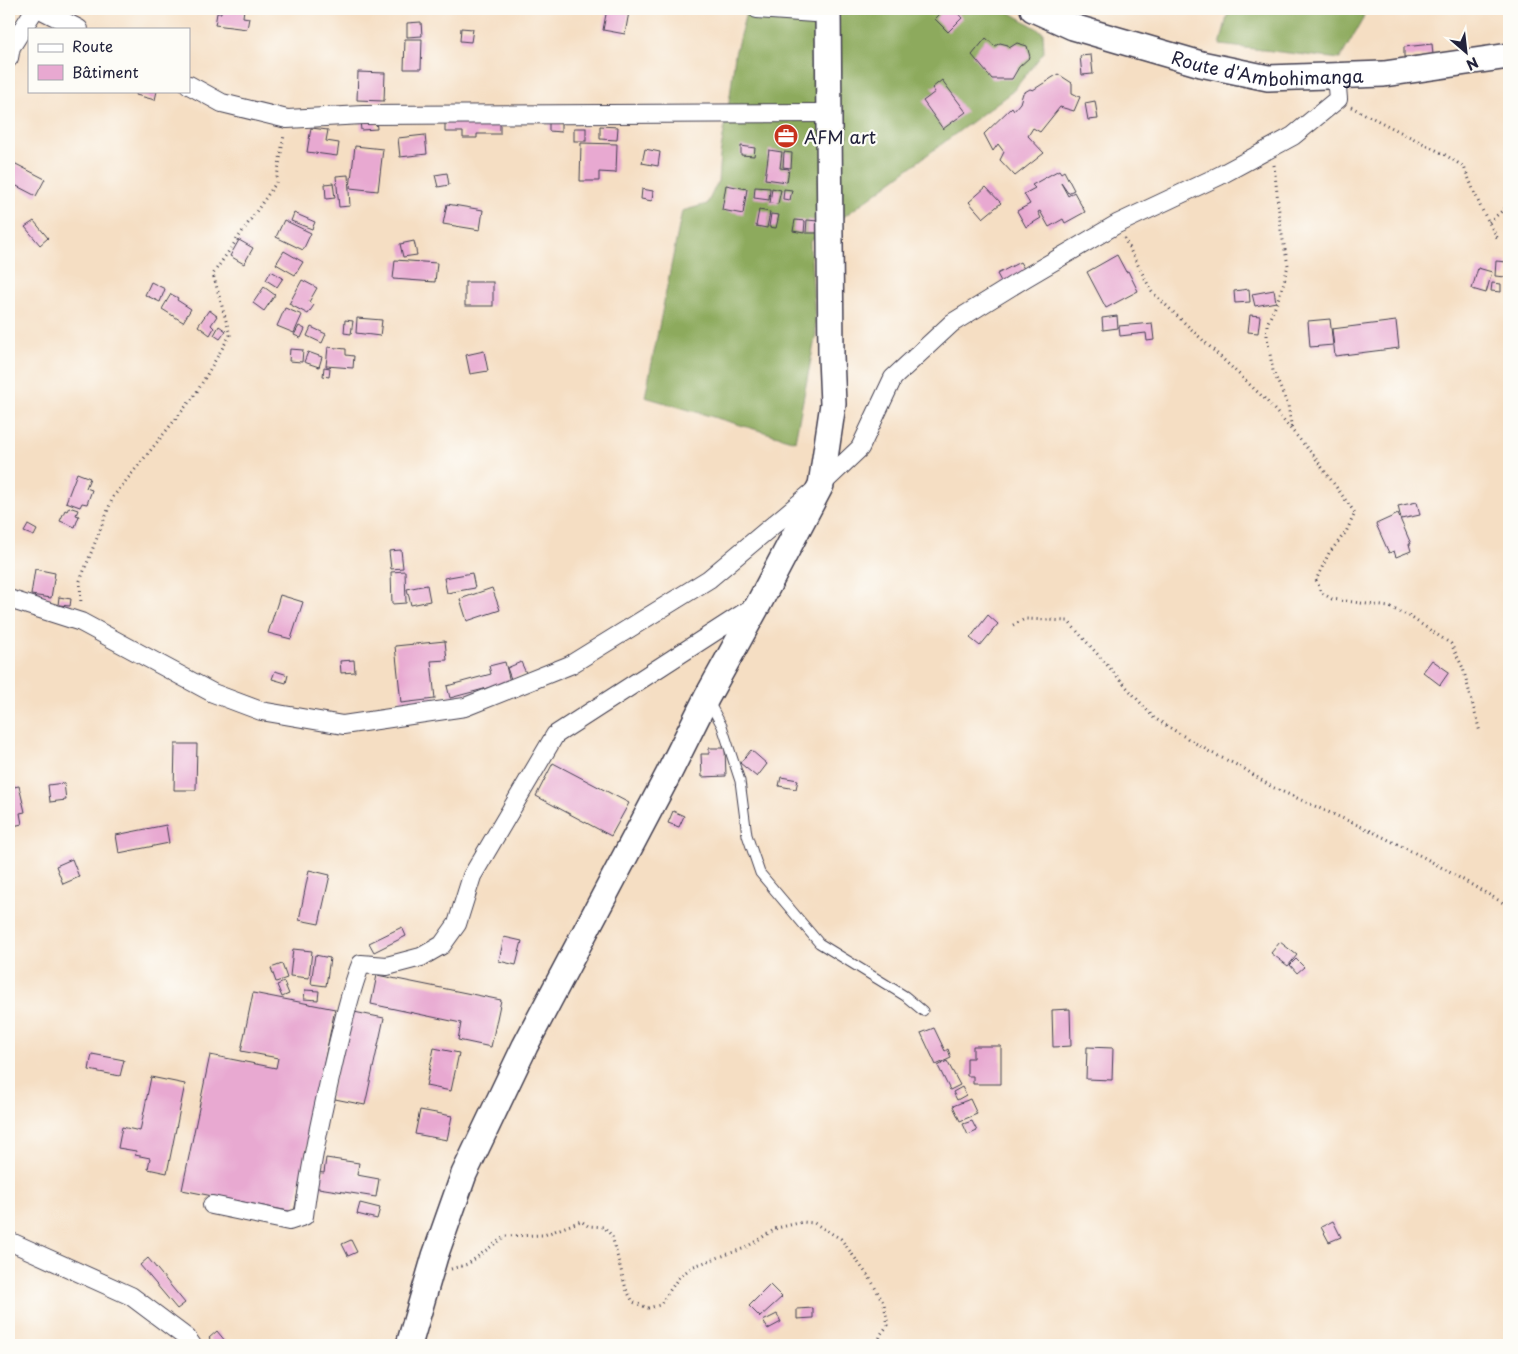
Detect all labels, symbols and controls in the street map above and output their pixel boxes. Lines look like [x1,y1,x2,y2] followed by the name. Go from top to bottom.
[28,28,190,92] legend
[1440,28,1490,78] north arrow
[72,34,113,57] text: Route
[1168,43,1365,91] street label: Route d'Ambohimanga
[1463,52,1482,76] text: N
[72,60,139,83] text: Bâtiment
[773,123,799,149] office icon: AFM art
[804,123,876,150] place label: AFM art

